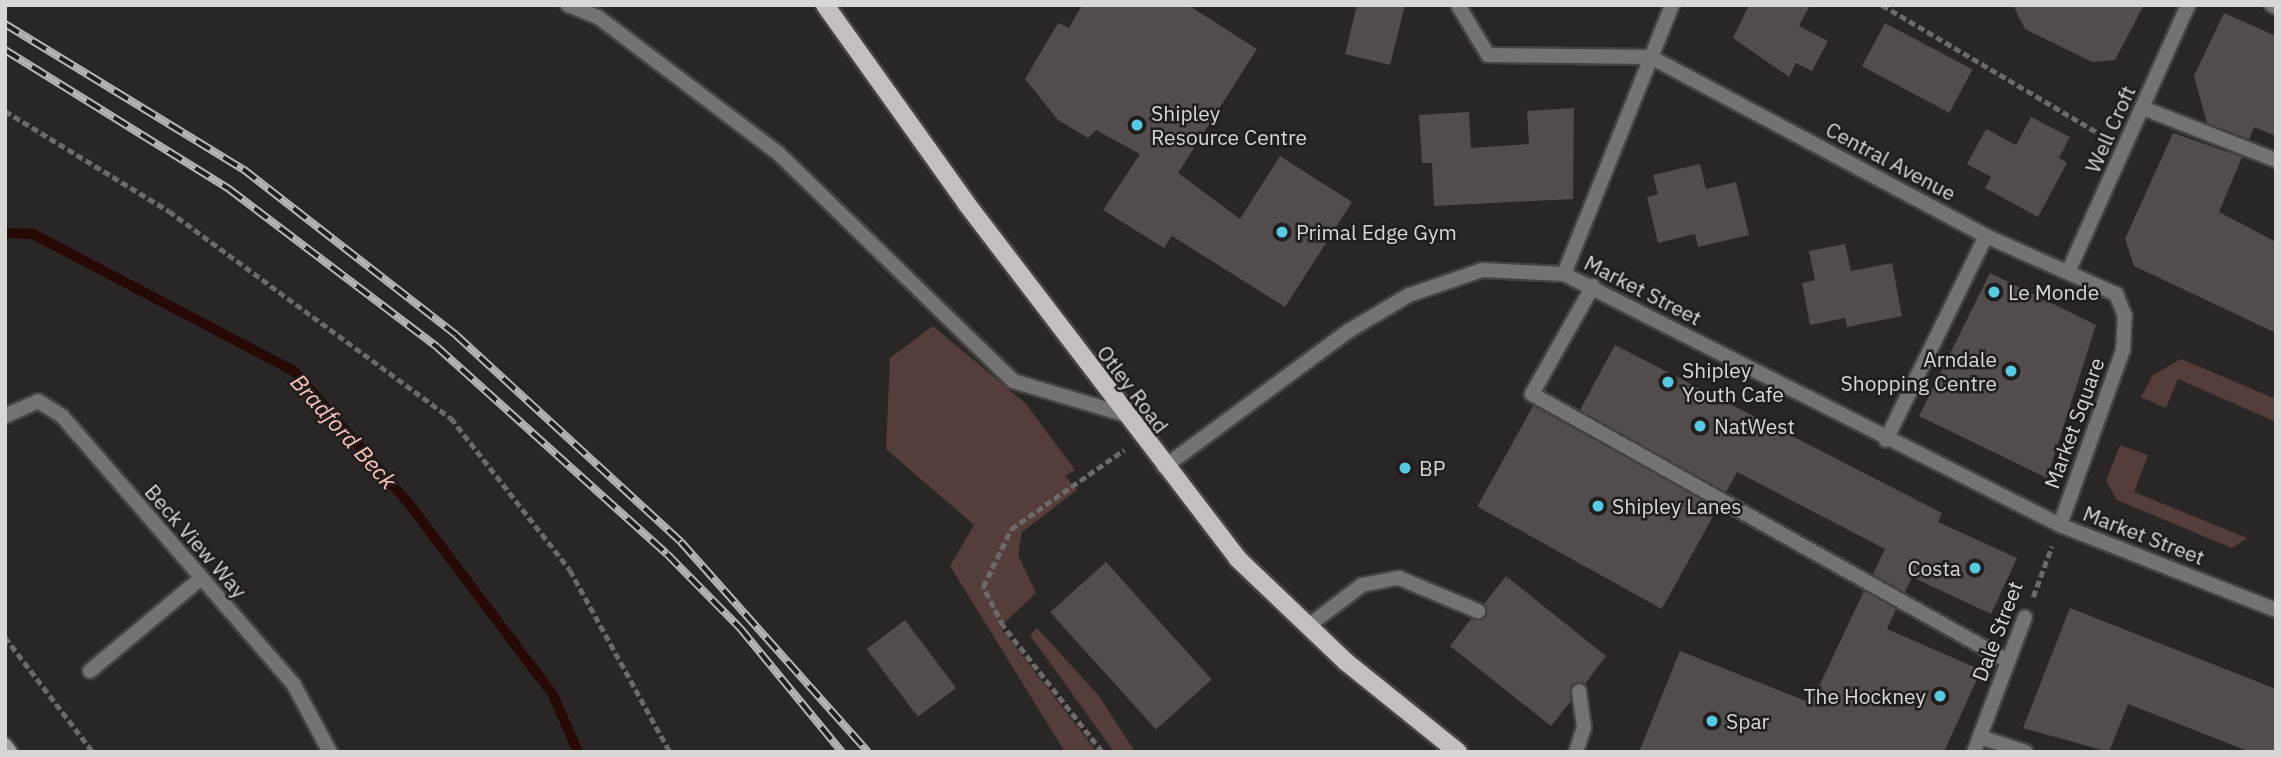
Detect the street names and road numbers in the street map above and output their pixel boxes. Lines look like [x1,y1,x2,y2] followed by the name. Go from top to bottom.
[2080,82,2140,176] street label: Well Croft
[1822,116,1960,206] street label: Central Avenue
[1580,250,1706,330] street label: Market Street
[1092,340,1174,438] street label: Otley Road
[2039,354,2109,492] street label: Market Square
[140,479,252,603] street label: Beck View Way
[2080,500,2208,570] street label: Market Street
[1966,577,2028,685] street label: Dale Street

